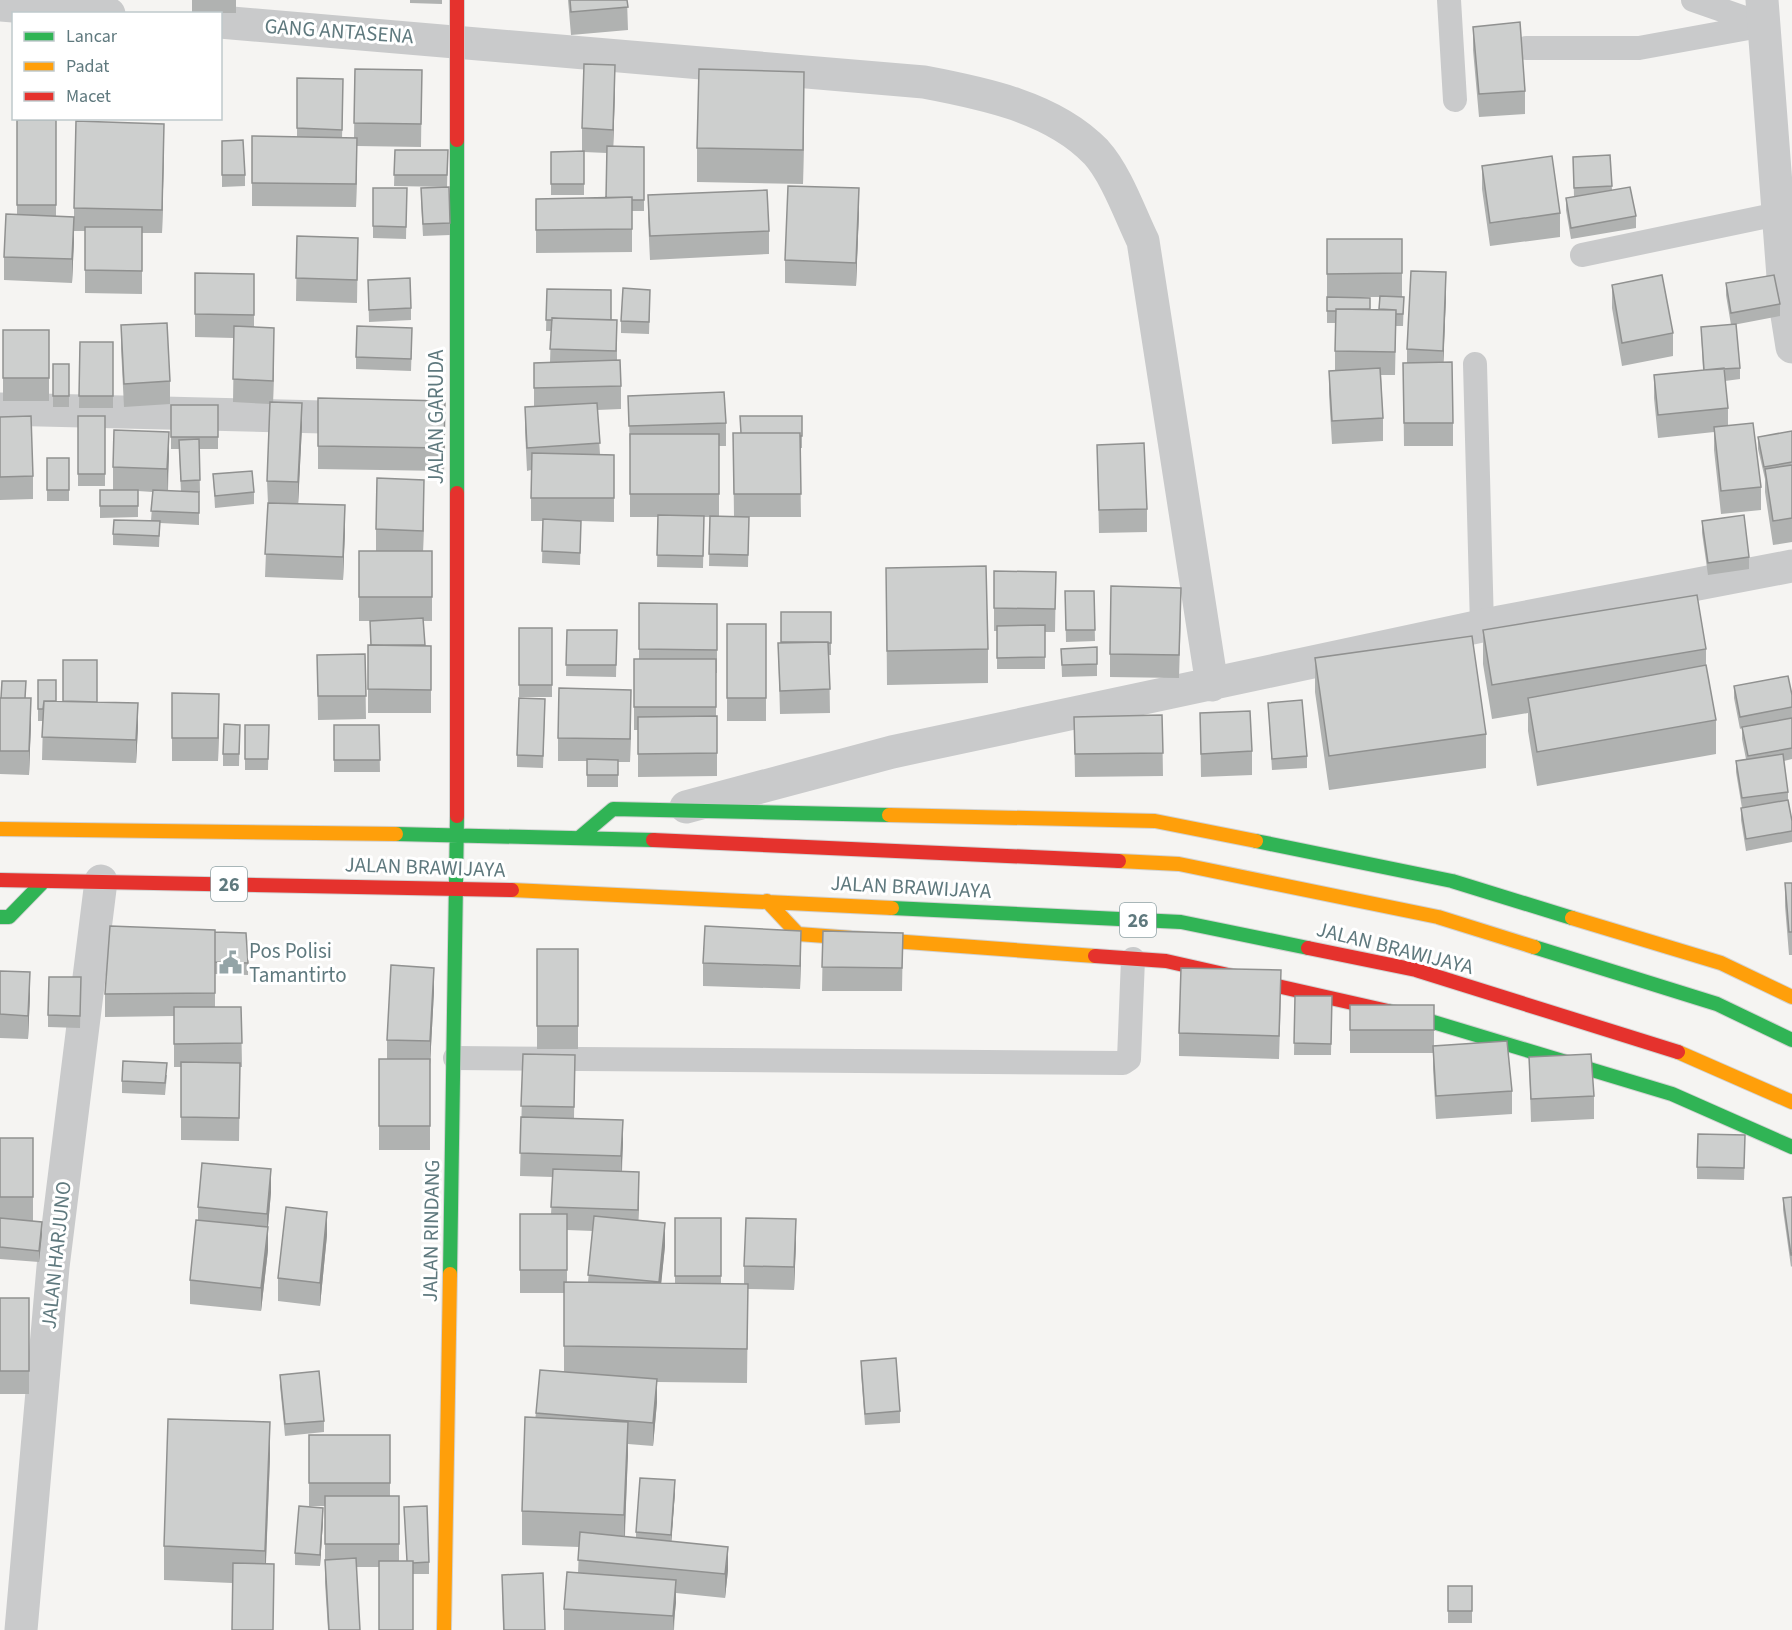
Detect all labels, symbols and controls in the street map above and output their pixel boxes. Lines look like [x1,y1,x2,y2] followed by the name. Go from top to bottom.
[264,11,415,51] street label: GANG ANTASENA
[12,12,222,120] legend
[66,24,118,49] text: Lancar
[66,54,109,79] text: Padat
[66,84,111,109] text: Macet
[421,349,451,484] street label: JALAN GARUDA
[344,849,506,885] street label: JALAN BRAWIJAYA
[211,867,247,901] road number: 26
[830,868,993,906] street label: JALAN BRAWIJAYA
[1120,903,1156,937] road number: 26
[1313,914,1477,982] street label: JALAN BRAWIJAYA
[249,936,347,990] place label: Pos Polisi Tamantirto
[218,950,244,976] public building icon: Pos Polisi Tamantirto
[415,1159,447,1303] street label: JALAN RINDANG
[33,1179,79,1331] street label: JALAN HARJUNO

